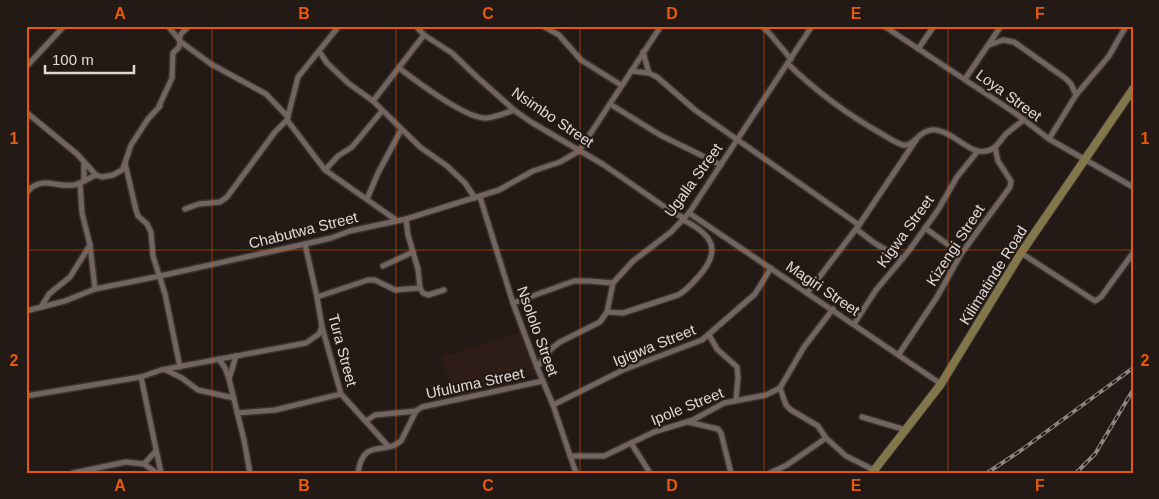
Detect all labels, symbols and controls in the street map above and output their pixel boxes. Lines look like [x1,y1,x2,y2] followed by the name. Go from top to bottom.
[114,5,126,22] text: A
[298,5,310,22] text: B
[482,5,494,22] text: C
[666,5,678,22] text: D
[851,5,862,22] text: E
[1035,5,1045,22] text: F
[45,42,134,74] scale bar
[52,51,94,68] text: 100 m
[973,66,1046,125] street label: Loya Street
[509,83,598,151] street label: Nsimbo Street
[10,130,19,147] text: 1
[1141,130,1150,147] text: 1
[661,139,726,220] street label: Ugalla Street
[873,191,937,270] street label: Kigwa Street
[922,201,988,289] street label: Kizengi Street
[247,208,360,252] street label: Chabutwa Street
[956,222,1030,328] street label: Kilimatinde Road
[783,257,864,319] street label: Magiri Street
[514,284,562,379] street label: Nsololo Street
[325,312,361,389] street label: Tura Street
[610,320,699,369] street label: Igigwa Street
[10,352,19,369] text: 2
[1141,352,1150,369] text: 2
[424,364,527,402] street label: Ufuluma Street
[648,383,727,428] street label: Ipole Street
[114,477,126,494] text: A
[298,477,310,494] text: B
[482,477,494,494] text: C
[666,477,678,494] text: D
[851,477,862,494] text: E
[1035,477,1045,494] text: F

